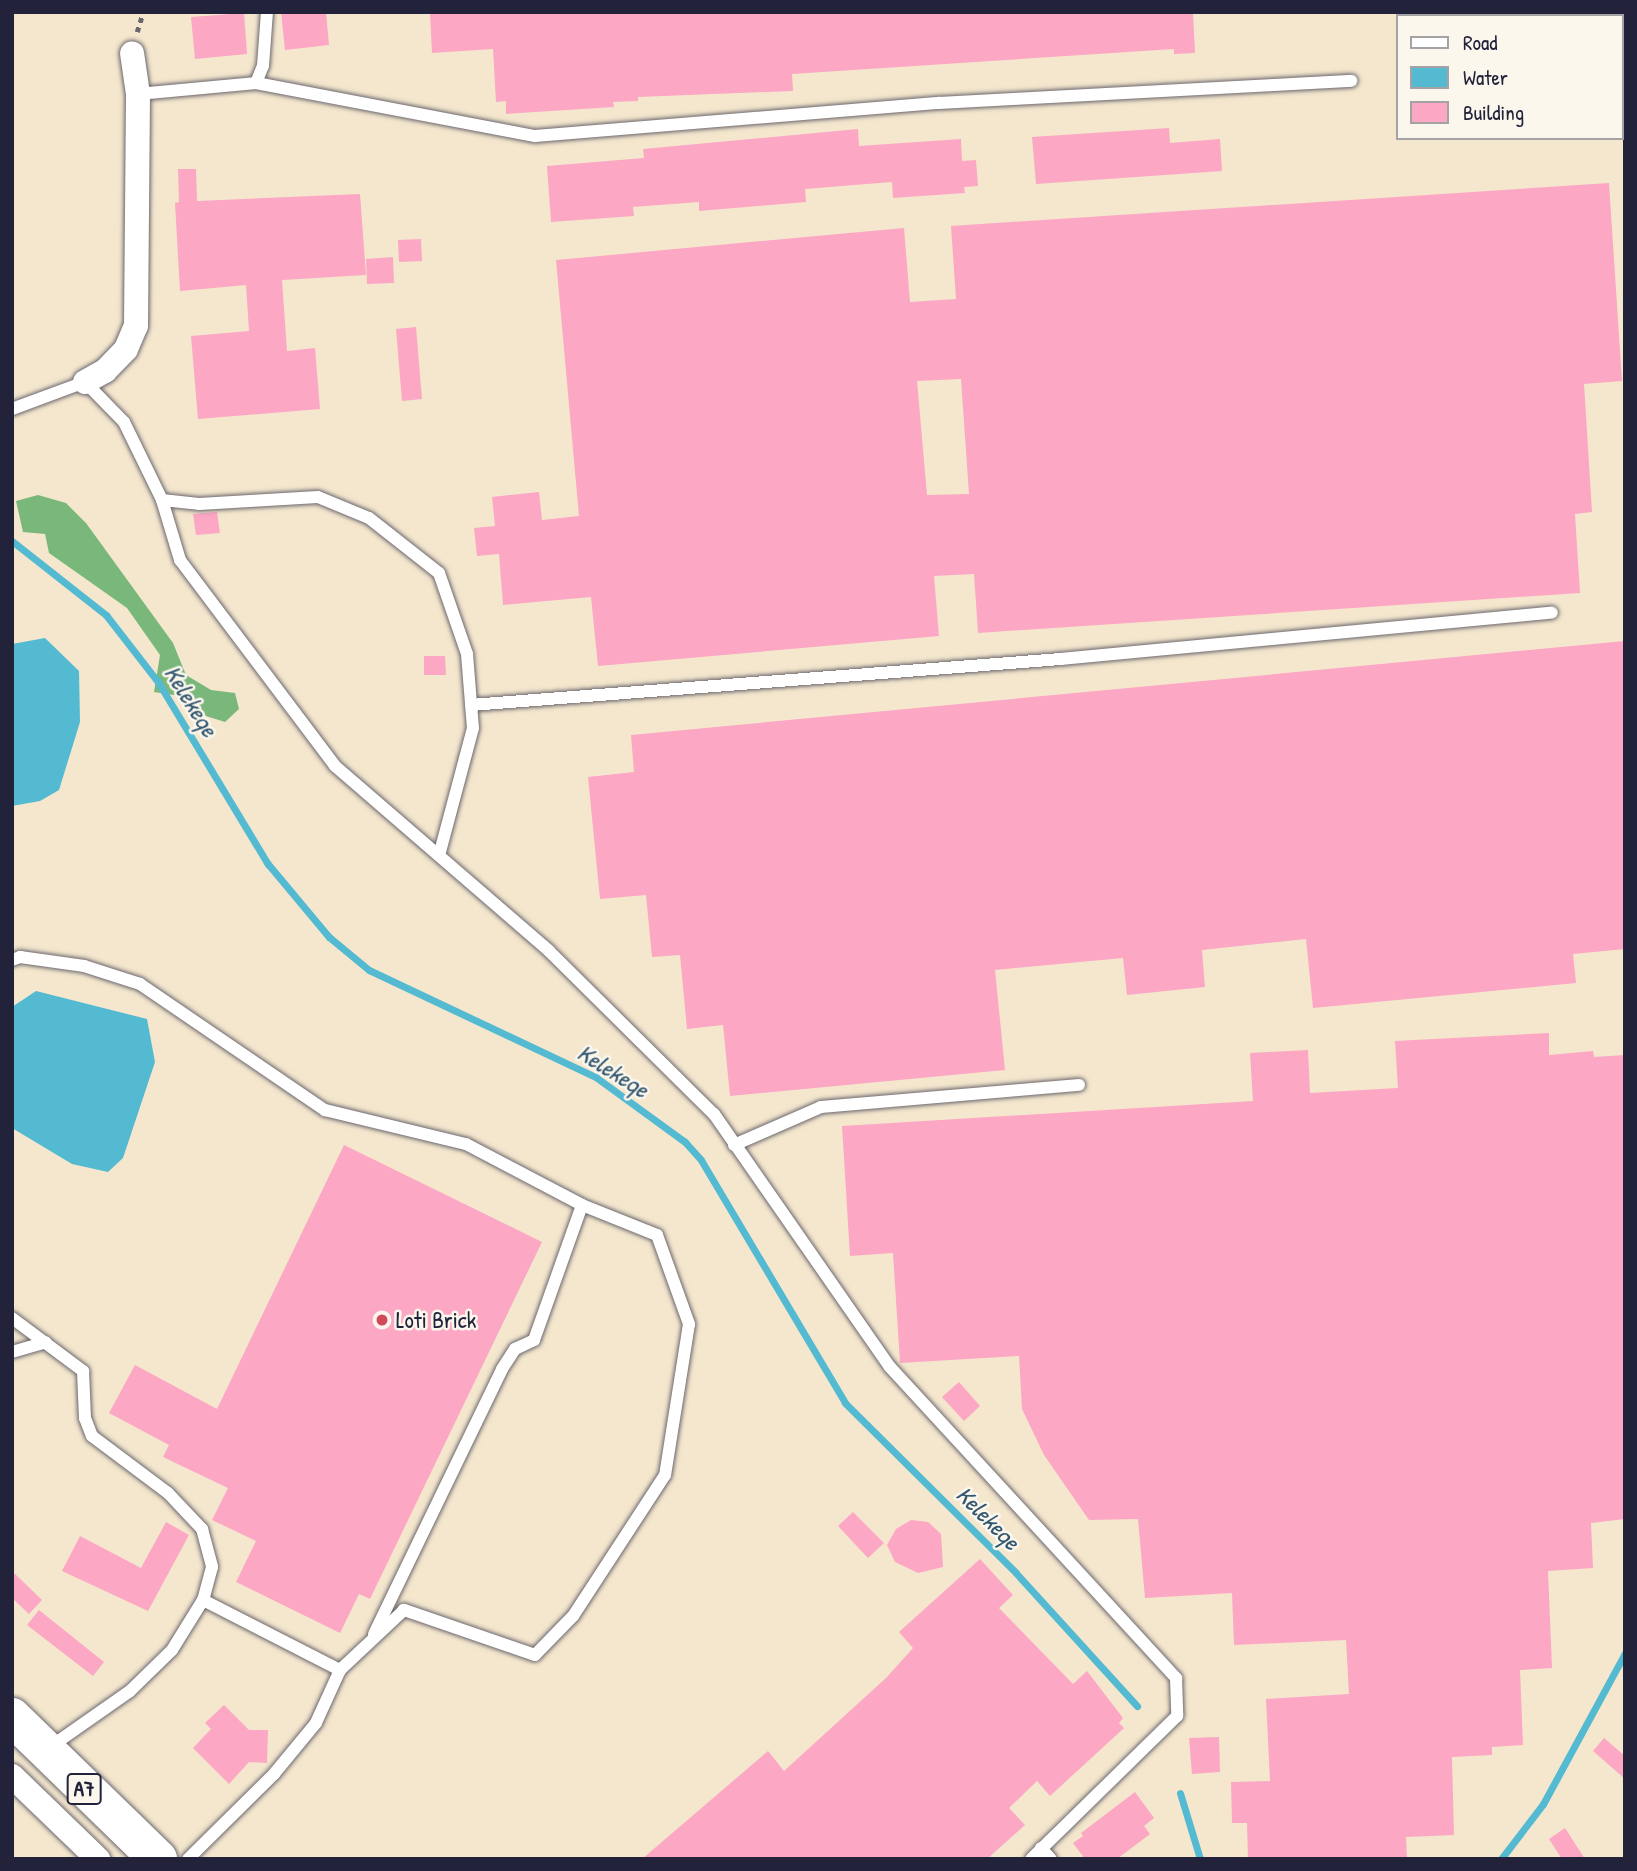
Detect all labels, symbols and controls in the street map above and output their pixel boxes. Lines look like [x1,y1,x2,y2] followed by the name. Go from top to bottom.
[1396,14,1623,140] legend
[1463,28,1497,57] text: Road
[1463,63,1508,92] text: Water
[1463,98,1524,127] text: Building
[158,660,224,742] water label: Kelekeqe
[572,1038,654,1104] water label: Kelekeqe
[396,1306,476,1334] place label: Loti Brick
[374,1312,390,1328] marker: Loti Brick
[950,1480,1026,1556] water label: Kelekeqe
[66,1772,102,1806] road number: A7

